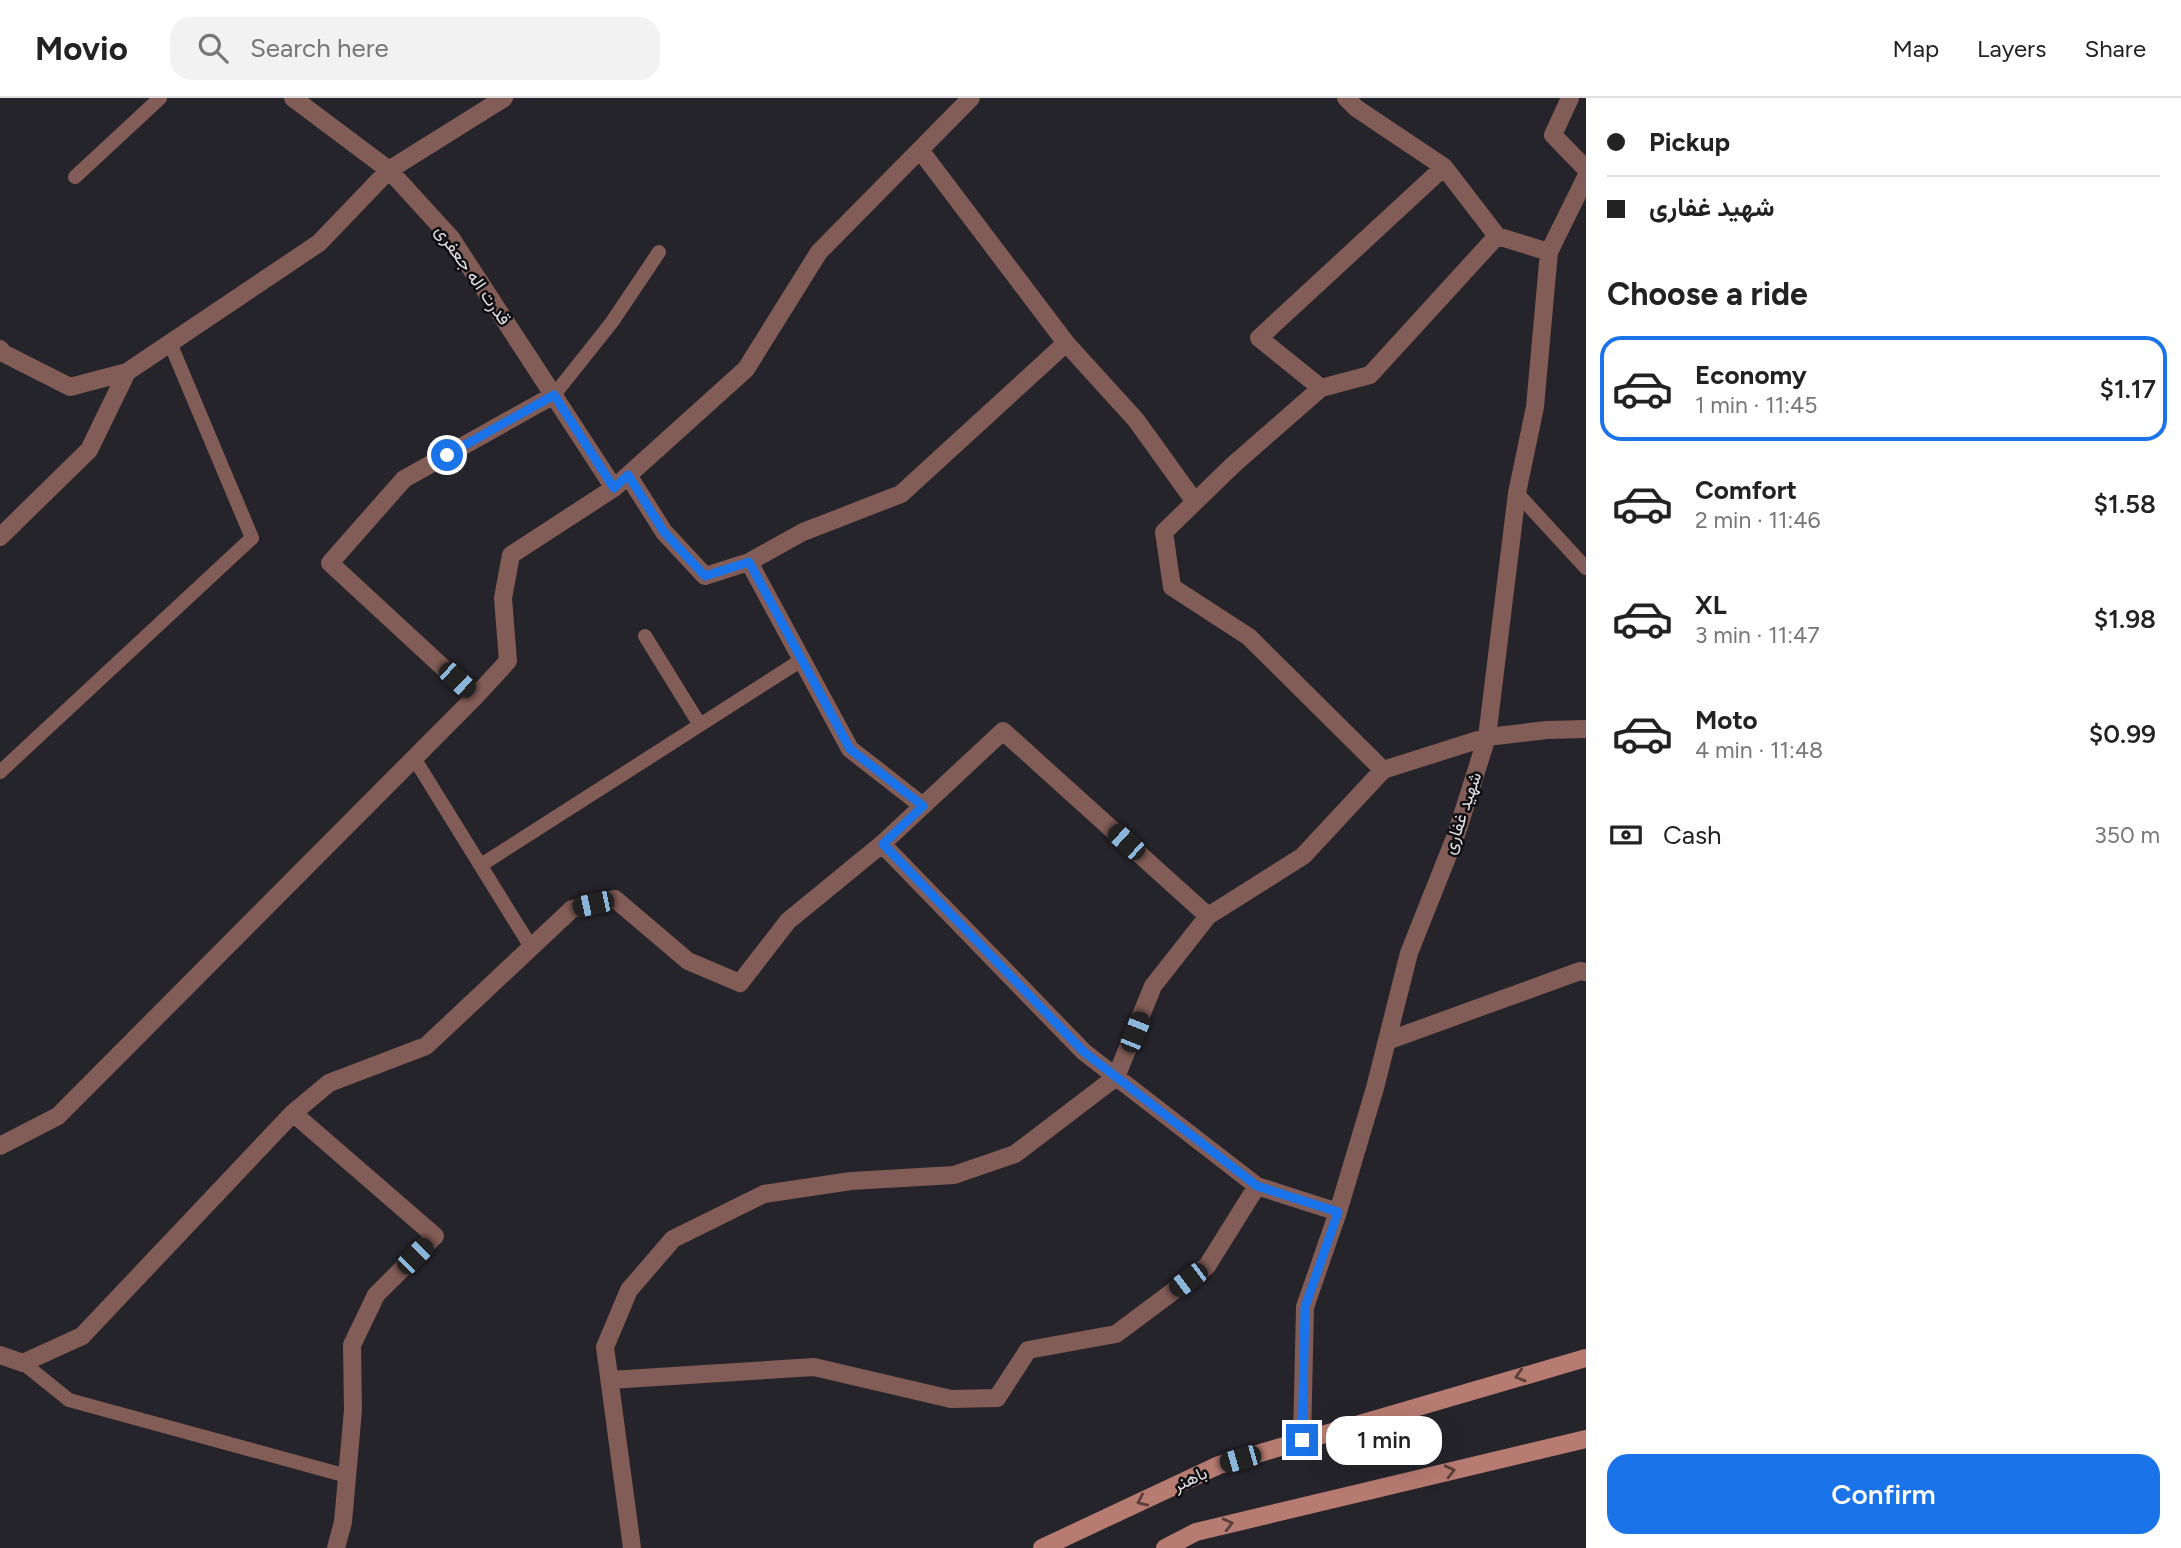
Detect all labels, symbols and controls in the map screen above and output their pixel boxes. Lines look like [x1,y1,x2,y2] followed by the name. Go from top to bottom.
[170,17,660,80] search box
[35,29,128,68] text: Movio
[194,29,232,67] icon: search
[250,32,389,64] text: Search here
[1892,34,1939,63] text: Map
[1977,34,2046,63] text: Layers
[2084,34,2146,63] text: Share
[1649,126,1730,158] text: Pickup
[1649,191,1775,223] text: شهید غفاری
[430,221,516,329] street label: قدرت اله جعفری
[1607,275,1808,313] text: Choose a ride
[1611,357,1674,420] icon: car
[1695,359,1807,391] text: Economy
[2099,373,2156,405] text: $1.17
[1695,391,1817,419] text: 1 min · 11:45
[431,439,463,471] route start
[1611,472,1674,535] icon: car
[1695,474,1797,506] text: Comfort
[2094,488,2156,520] text: $1.58
[1695,506,1821,534] text: 2 min · 11:46
[1611,587,1674,650] icon: car
[1695,589,1727,621] text: XL
[2094,603,2156,635] text: $1.98
[1695,621,1820,649] text: 3 min · 11:47
[435,658,480,702] car
[1611,702,1674,765] icon: car
[1695,704,1758,736] text: Moto
[2089,718,2156,750] text: $0.99
[1695,736,1823,764] text: 4 min · 11:48
[1438,769,1486,857] street label: شهید غفاری
[1607,816,1645,854] icon: cash
[1663,819,1722,851] text: Cash
[1104,820,1149,864] car
[2094,821,2160,849] text: 350 m
[571,889,616,919] car
[1118,1009,1153,1055] car
[393,1234,438,1278] car
[1165,1259,1212,1301] car
[1514,1368,1526,1383] one-way arrow
[1326,1416,1442,1464] callout: 1 min
[1286,1424,1318,1456] route end
[1357,1426,1411,1454] text: 1 min
[1217,1443,1264,1475] car
[1607,1454,2160,1534] button: Confirm
[1168,1462,1211,1497] street label: باهنر
[1443,1465,1455,1479] one-way arrow
[1137,1493,1149,1507] one-way arrow
[1222,1518,1234,1532] one-way arrow

